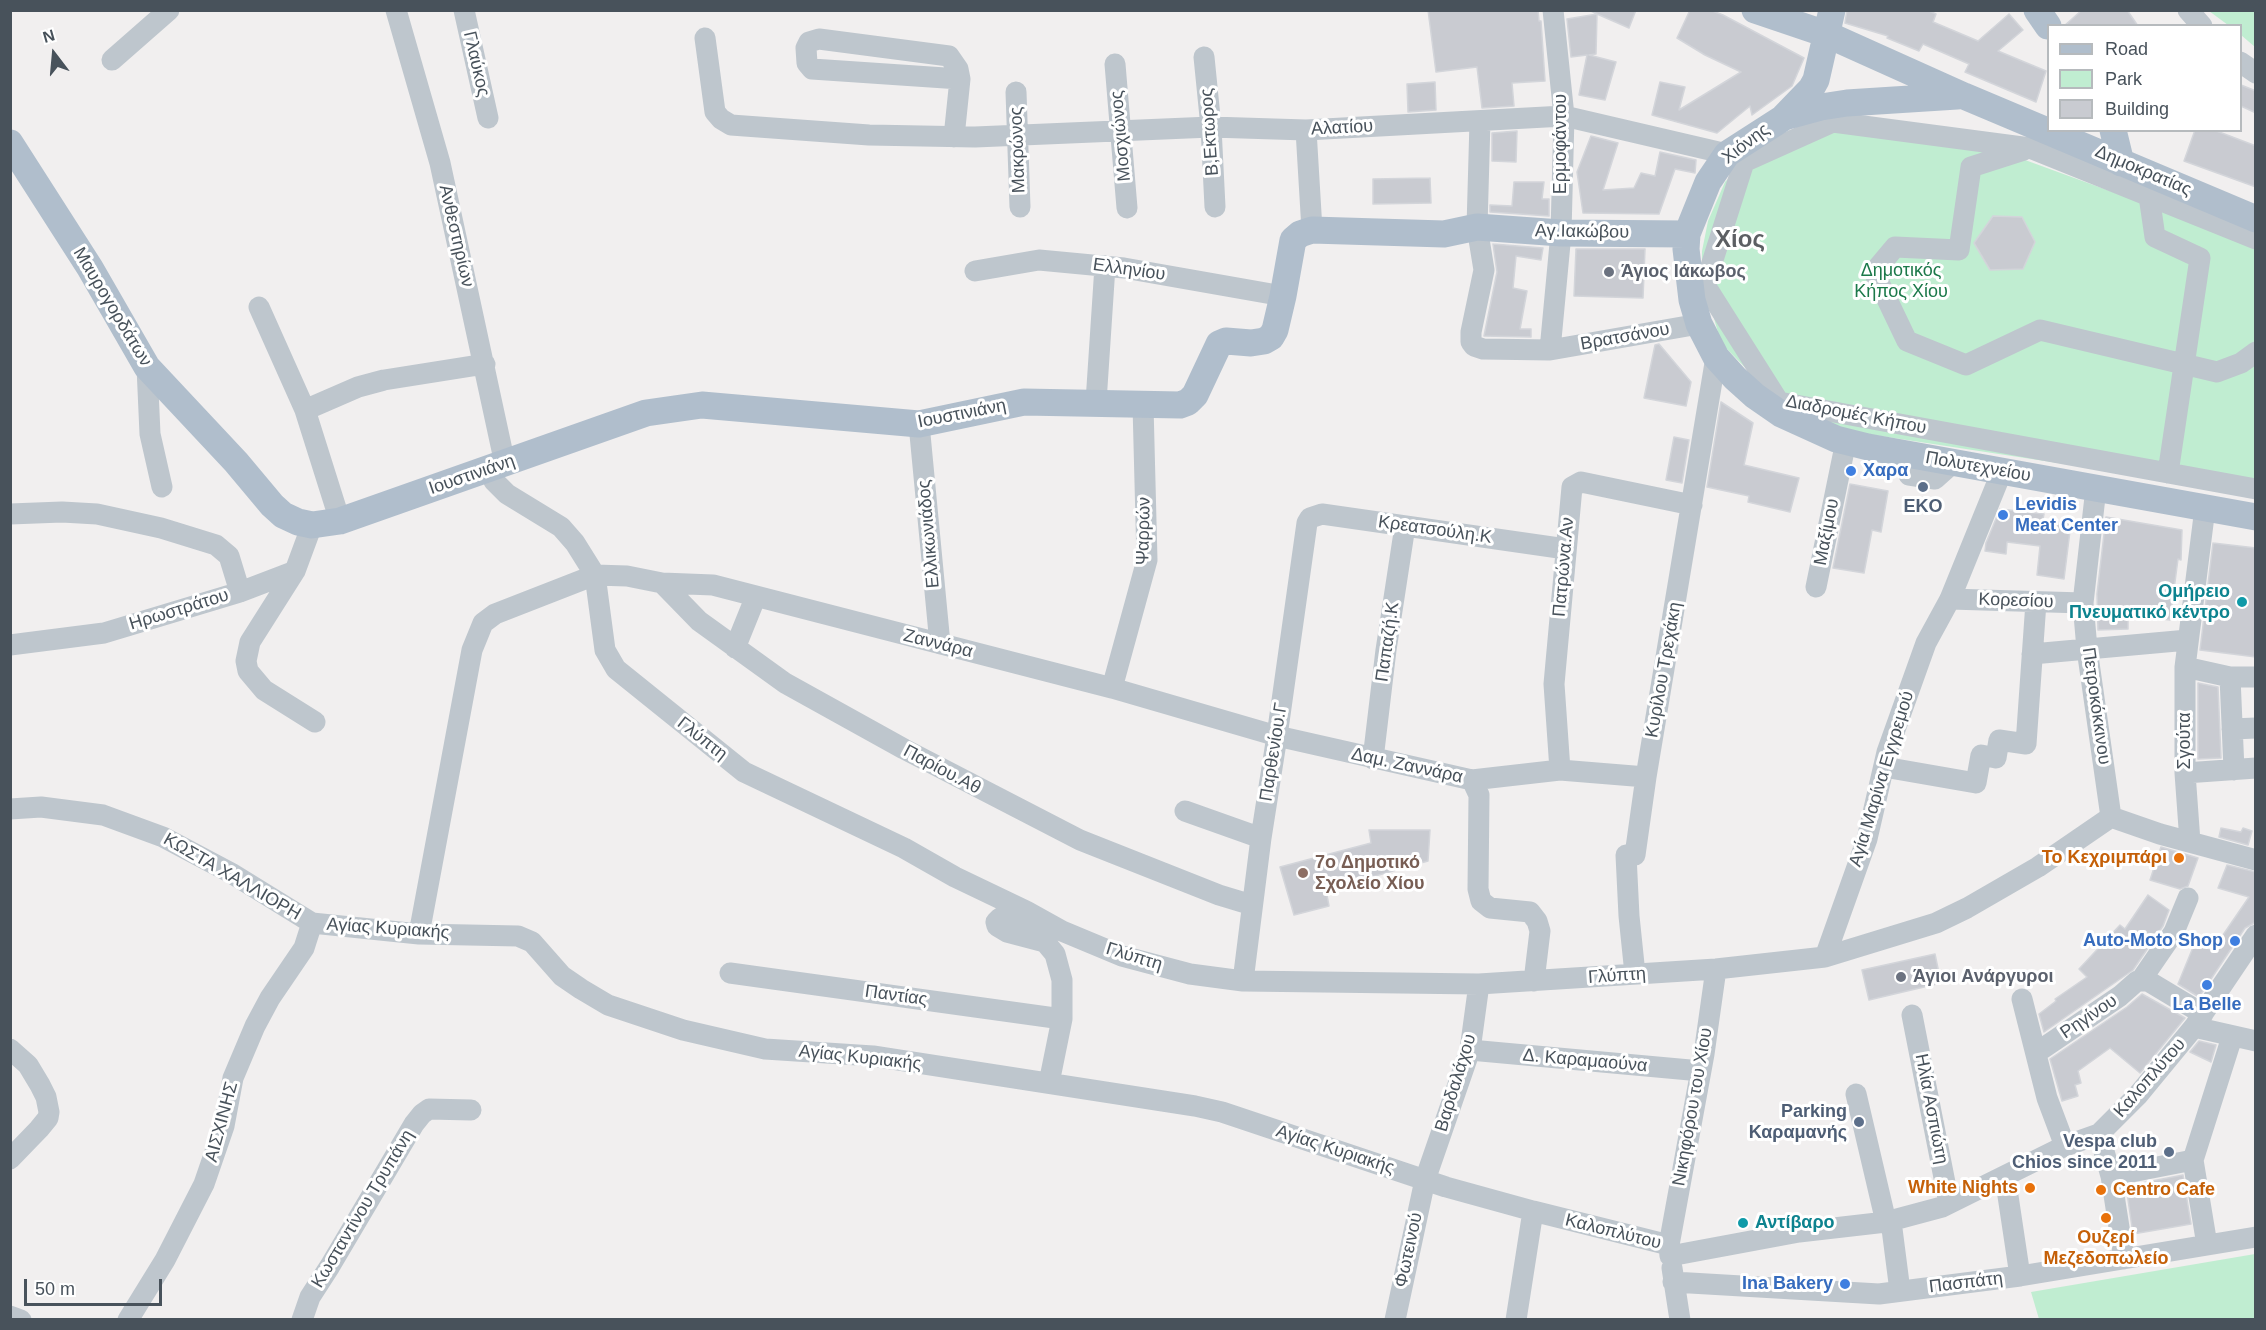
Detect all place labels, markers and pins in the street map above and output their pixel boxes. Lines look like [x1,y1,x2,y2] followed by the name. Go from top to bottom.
[1621,261,1746,283] place label: Άγιος Ιάκωβος
[1602,265,1616,279] marker: Άγιος Ιάκωβος
[1863,460,1908,482] place label: Χαρα
[1844,464,1858,478] marker: Χαρα
[1916,480,1930,494] marker: EKO
[2015,494,2118,536] place label: Levidis Meat Center
[1903,496,1943,518] place label: EKO
[1996,508,2010,522] marker: Levidis Meat Center
[2069,581,2230,624] place label: Ομήρειο Πνευματικό κέντρο
[2235,595,2249,609] marker: Ομήρειο Πνευματικό κέντρο
[2042,847,2167,869] place label: Το Κεχριμπάρι
[2172,851,2186,865] marker: Το Κεχριμπάρι
[1315,852,1425,894] place label: 7ο Δημοτικό Σχολείο Χίου
[1296,866,1310,880] marker: 7ο Δημοτικό Σχολείο Χίου
[2083,930,2223,952] place label: Auto-Moto Shop
[2228,934,2242,948] marker: Auto-Moto Shop
[1913,966,2054,988] place label: Άγιοι Ανάργυροι
[1894,970,1908,984] marker: Άγιοι Ανάργυροι
[2200,978,2214,992] marker: La Belle
[2172,994,2242,1016] place label: La Belle
[1749,1101,1847,1144] place label: Parking Καραμανής
[1852,1115,1866,1129] marker: Parking Καραμανής
[2012,1131,2157,1174] place label: Vespa club Chios since 2011
[2162,1145,2176,1159] marker: Vespa club Chios since 2011
[1908,1177,2018,1199] place label: White Nights
[2113,1179,2215,1201] place label: Centro Cafe
[2023,1181,2037,1195] marker: White Nights
[2094,1183,2108,1197] marker: Centro Cafe
[2099,1211,2113,1225] marker: Ουζερί Μεζεδοπωλείο
[1755,1212,1835,1234] place label: Αντίβαρο
[1736,1216,1750,1230] marker: Αντίβαρο
[2044,1227,2168,1270] place label: Ουζερί Μεζεδοπωλείο
[1742,1273,1833,1295] place label: Ina Bakery
[1838,1277,1852,1291] marker: Ina Bakery

